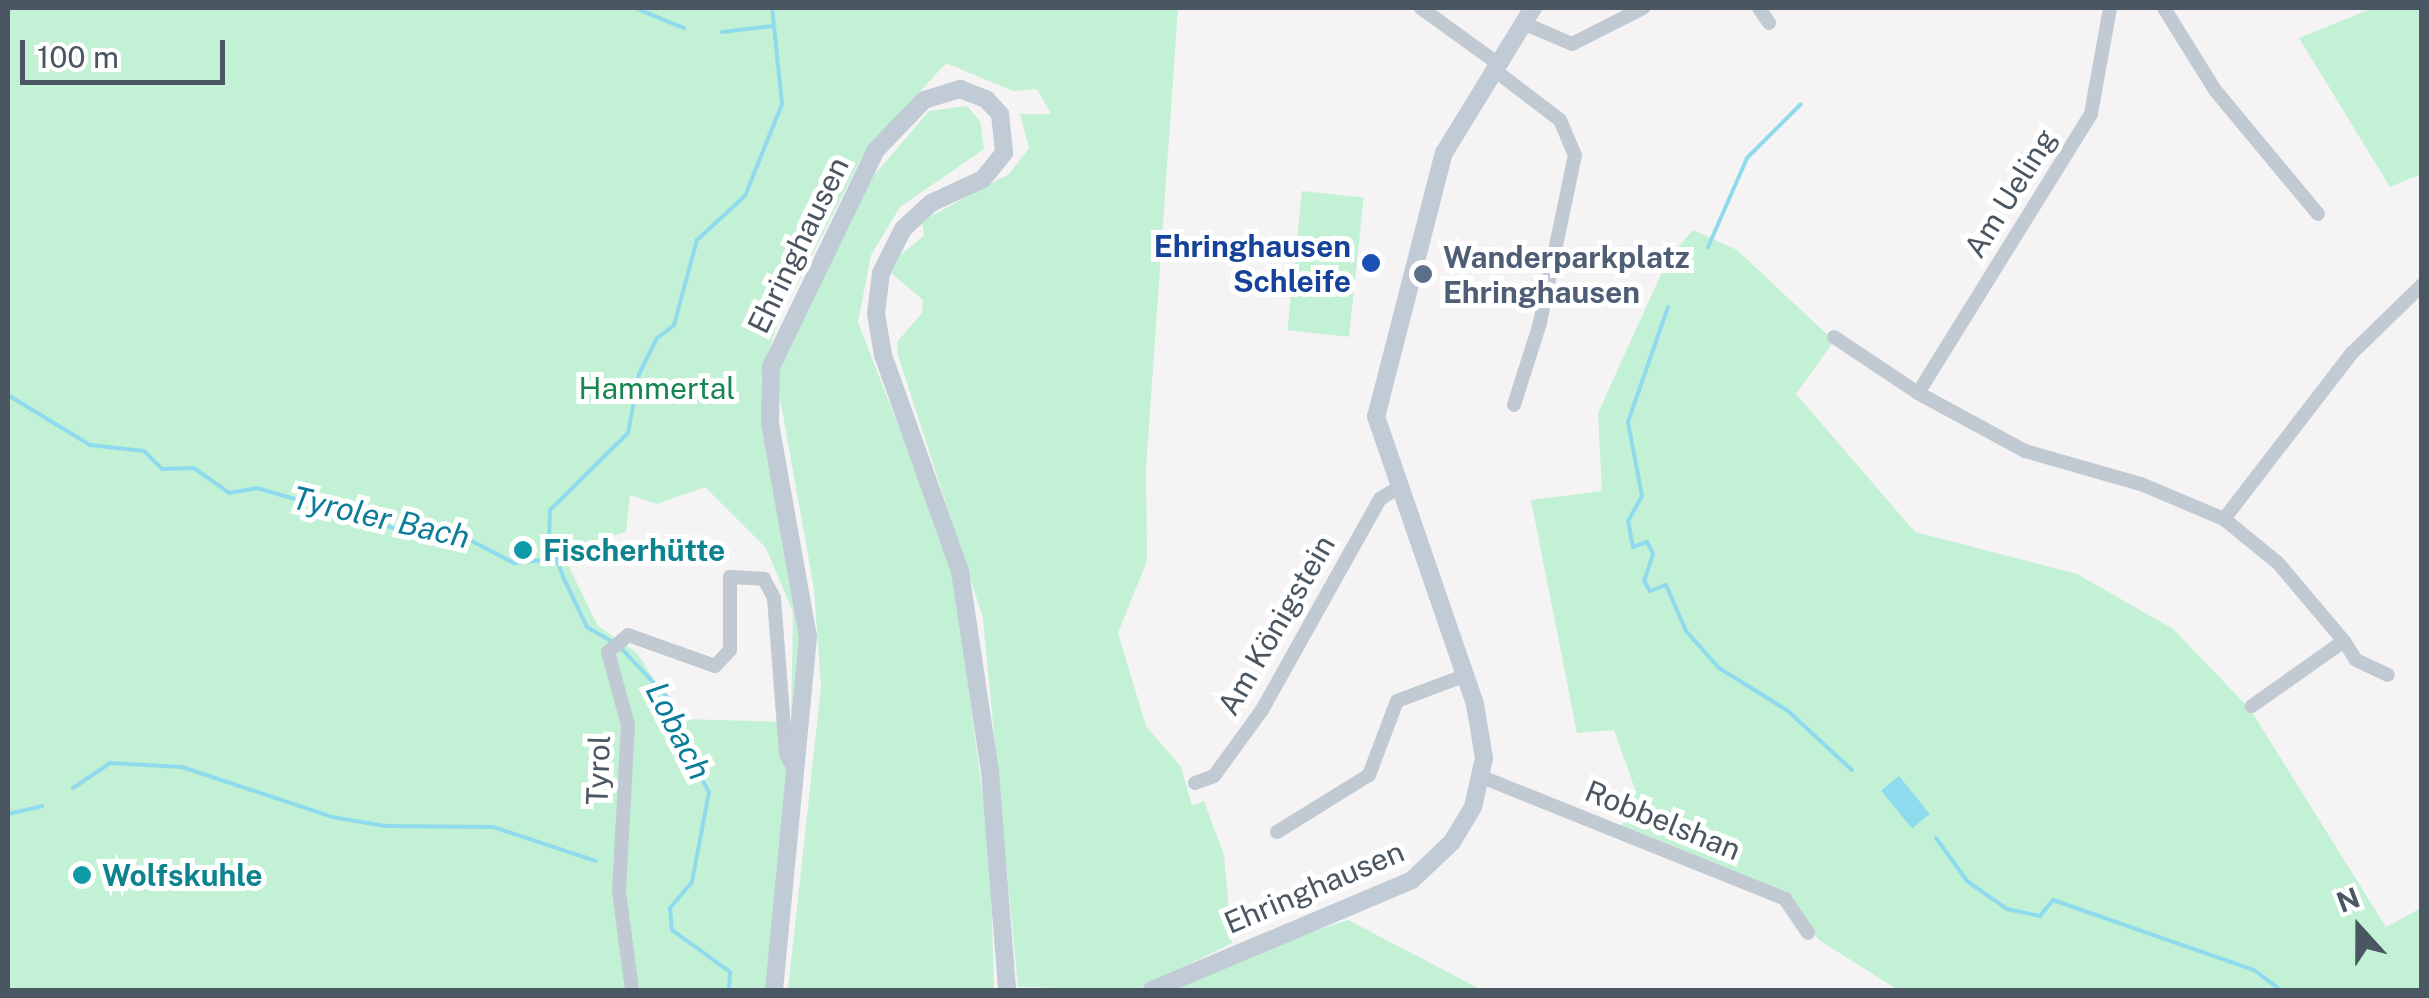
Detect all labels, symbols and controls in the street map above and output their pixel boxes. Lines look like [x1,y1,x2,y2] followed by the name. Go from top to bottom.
[25,20,230,82] scale bar
[37,39,119,75] text: 100 m
[1956,122,2064,264] street label: Am Ueling
[740,151,856,339] street label: Ehringhausen
[1154,228,1351,298] place label: Ehringhausen Schleife
[1443,239,1690,310] place label: Wanderparkplatz Ehringhausen
[1360,252,1382,274] marker: Ehringhausen Schleife
[1412,263,1434,285] marker: Wanderparkplatz Ehringhausen
[579,370,735,406] park label: Hammertal
[289,479,473,557] water label: Tyroler Bach
[1210,529,1342,721] street label: Am Königstein
[543,532,725,568] place label: Fischerhütte
[512,539,534,561] marker: Fischerhütte
[637,676,719,786] water label: Lobach
[579,734,617,806] street label: Tyrol
[1580,772,1746,868] street label: Robbelshan
[1219,833,1409,941] street label: Ehringhausen
[102,857,263,893] place label: Wolfskuhle
[71,864,93,886] marker: Wolfskuhle
[2309,878,2409,978] north arrow
[2332,880,2364,919] text: N

